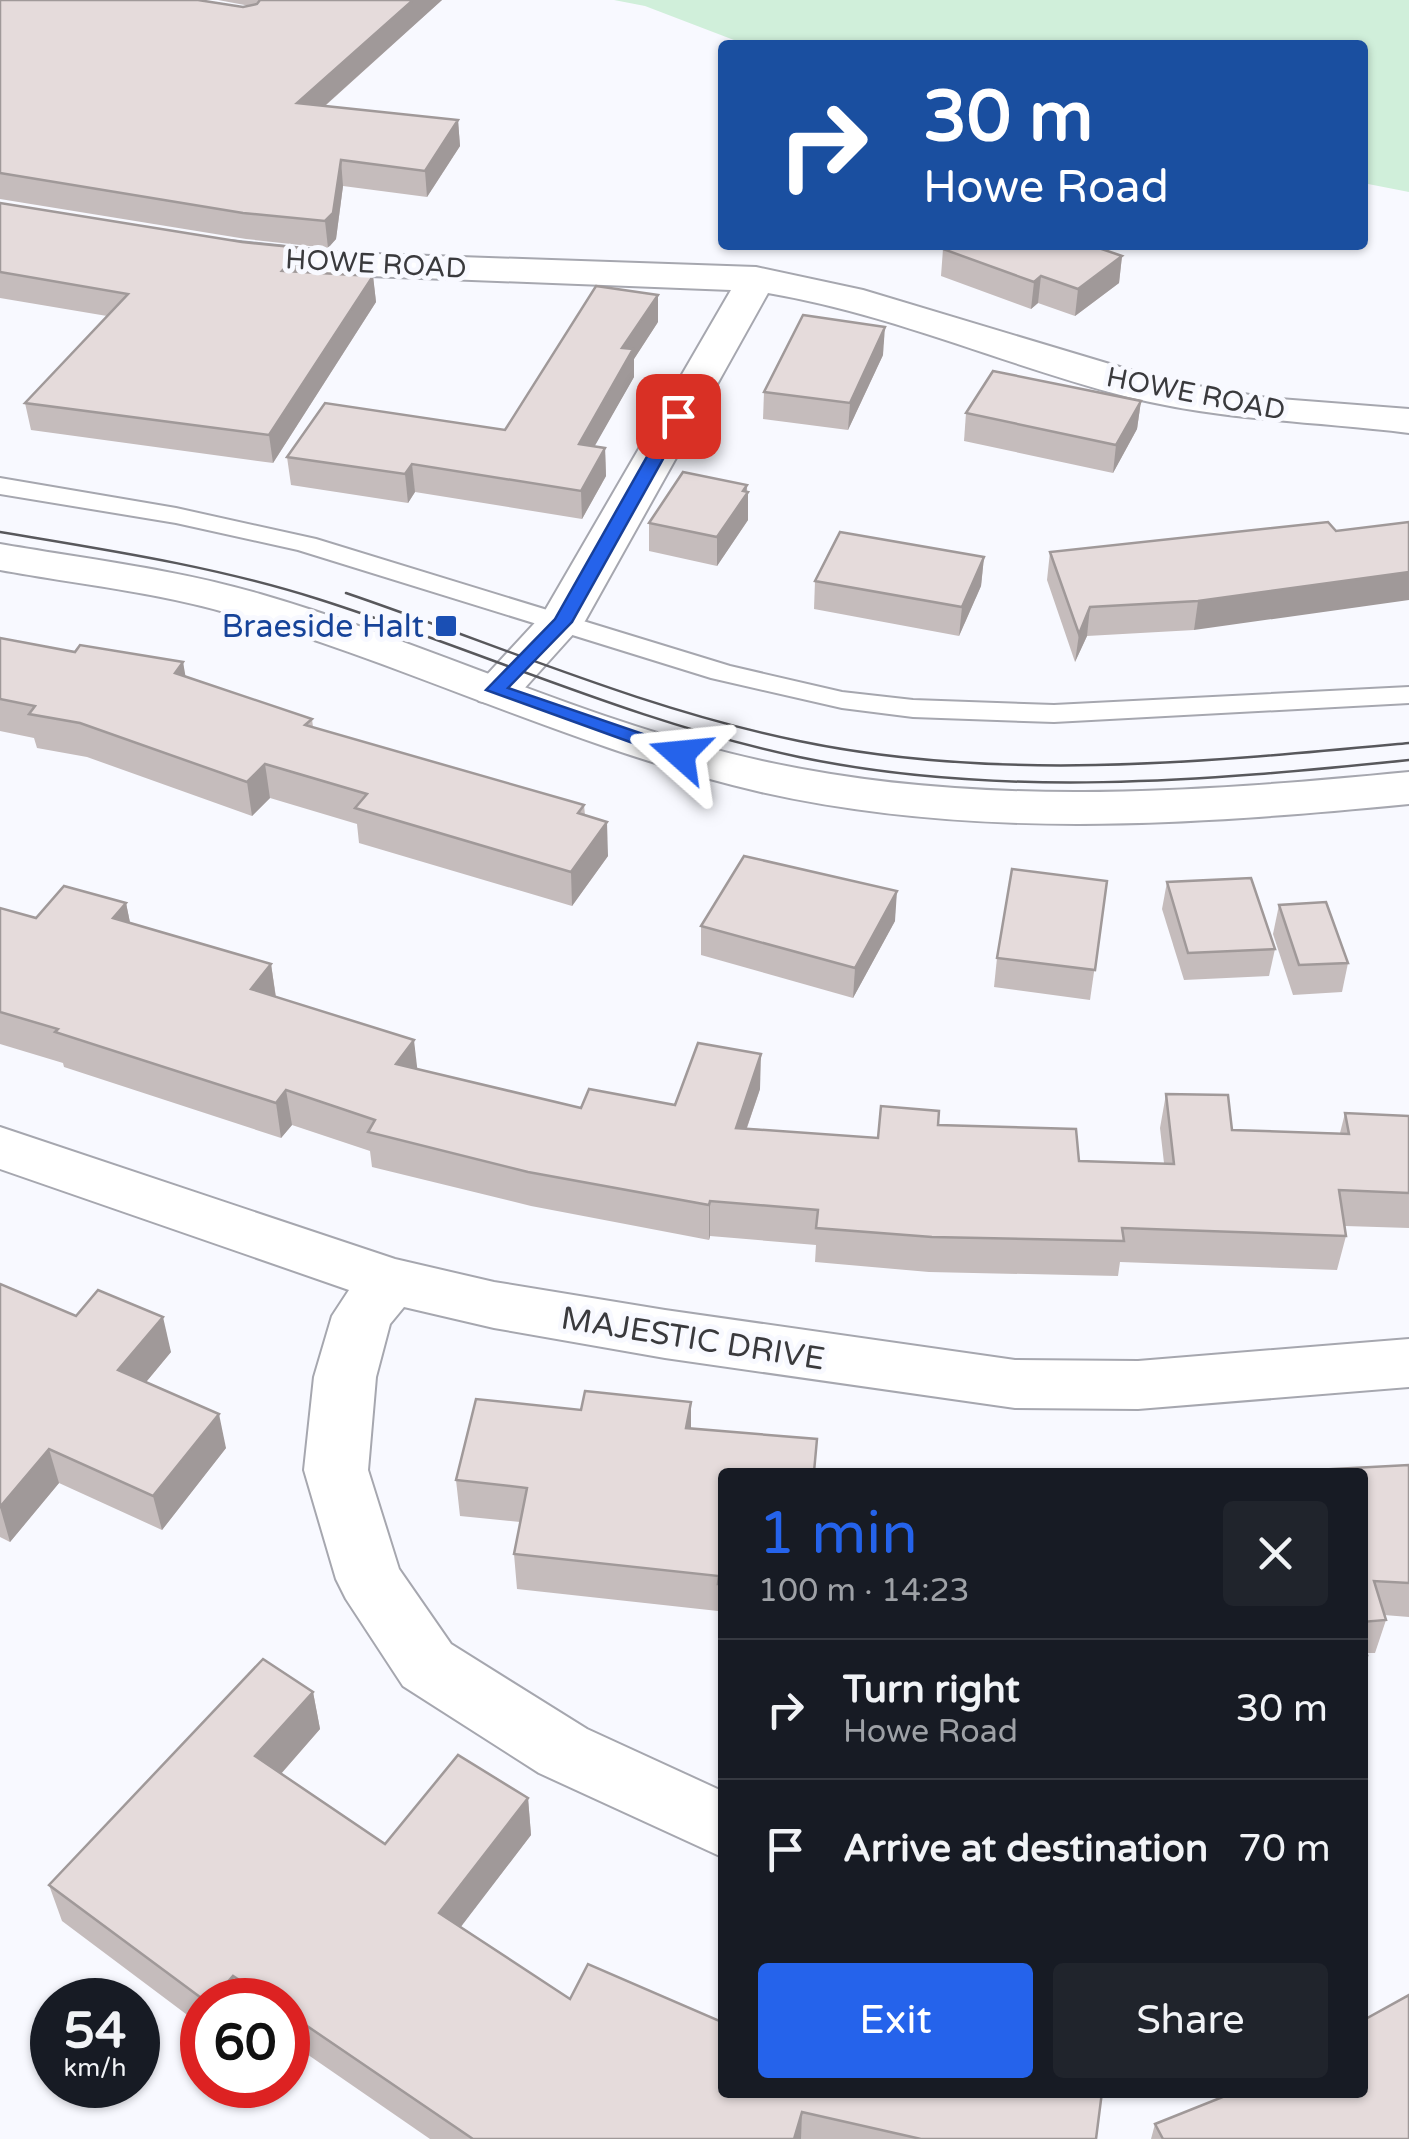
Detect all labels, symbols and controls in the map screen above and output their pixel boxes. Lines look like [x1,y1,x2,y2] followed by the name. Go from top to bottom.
[923,76,1093,160] text: 30 m
[758,80,888,210] icon: right
[923,161,1169,215] text: Howe Road
[284,242,467,286] street label: HOWE ROAD
[1103,360,1288,428] street label: HOWE ROAD
[636,374,721,459] pin
[651,389,706,444] icon: arrive
[221,608,424,646] place label: Braeside Halt
[433,613,459,639] marker: Braeside Halt
[628,702,732,806] position arrow
[558,1299,827,1379] street label: MAJESTIC DRIVE
[758,1498,918,1570] text: 1 min
[1223,1501,1328,1606] button: close
[758,1572,970,1610] text: 100 m · 14:23
[843,1667,1020,1713] text: Turn right
[758,1682,813,1737] icon: right
[1236,1686,1328,1732] text: 30 m
[843,1713,1018,1751] text: Howe Road
[758,1822,813,1877] icon: arrive
[843,1826,1208,1872] text: Arrive at destination
[1238,1826,1331,1872] text: 70 m
[758,1963,1033,2078] button: Exit
[1053,1963,1328,2078] button: Share
[180,1978,310,2108] speed limit sign: 60
[64,2001,126,2061] text: 54
[64,2053,126,2083] text: km/h

